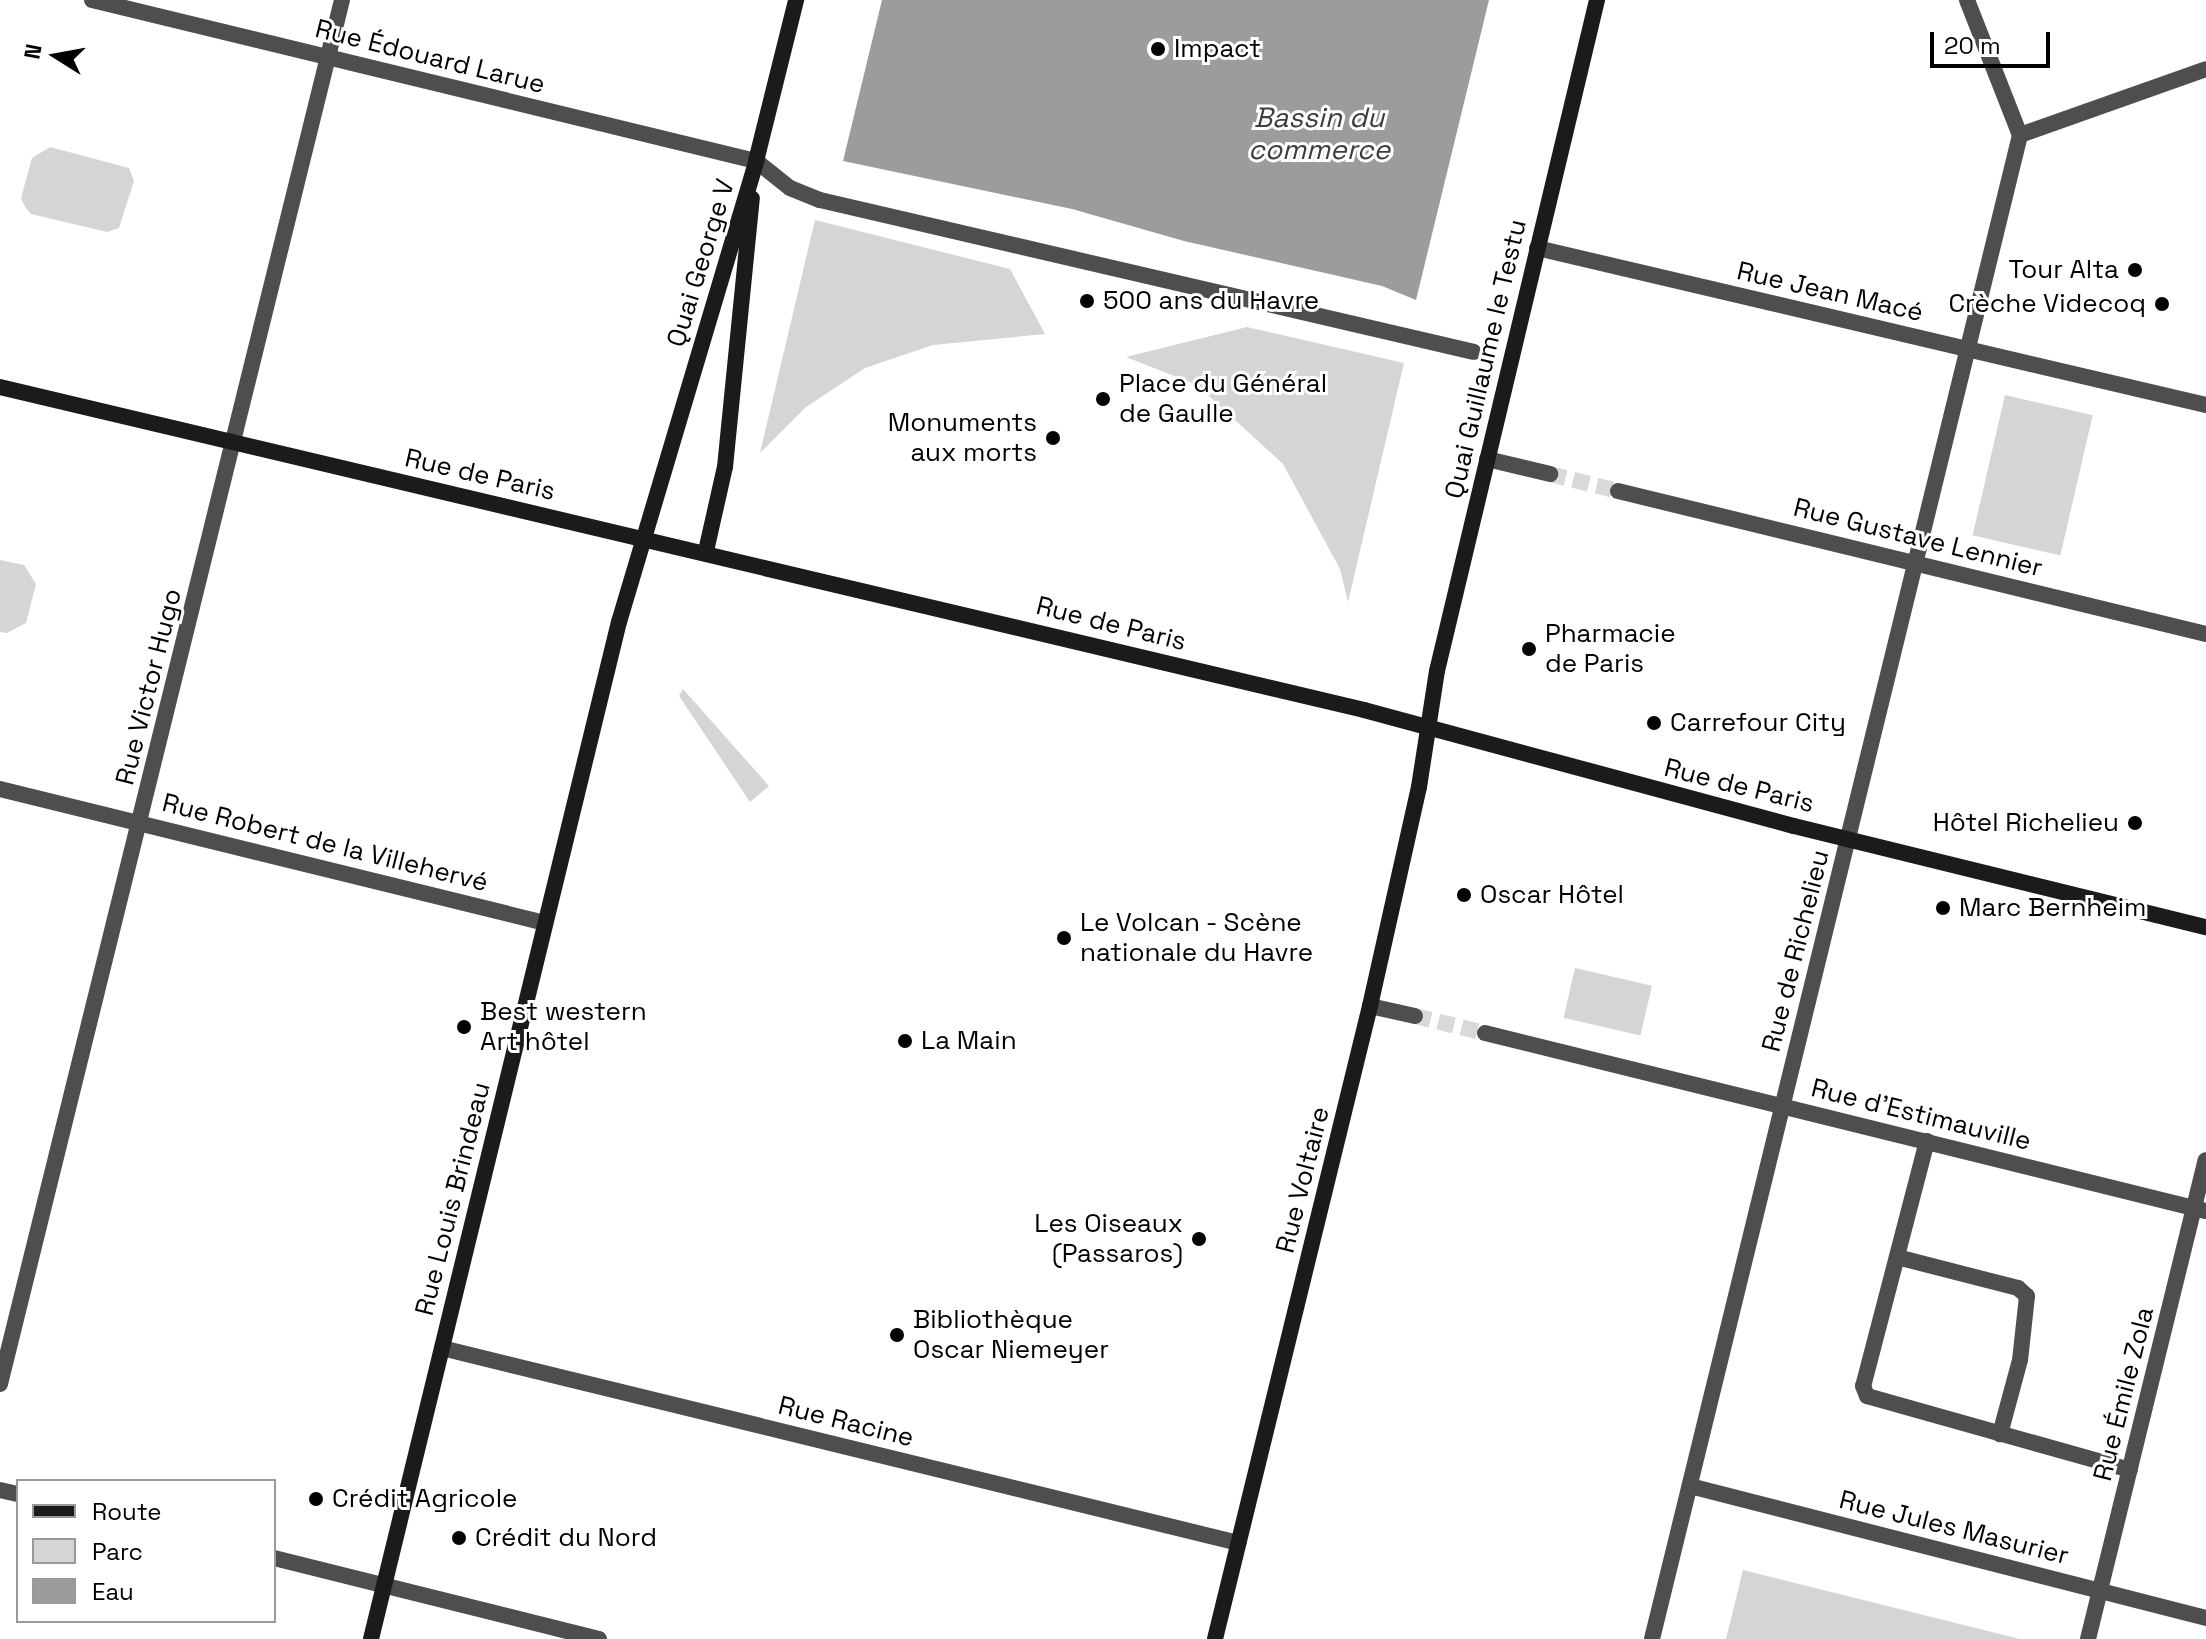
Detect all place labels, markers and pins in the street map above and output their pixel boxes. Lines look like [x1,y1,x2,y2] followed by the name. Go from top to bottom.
[1174,33,1261,65] place label: Impact
[1149,40,1167,58] marker: Impact
[2008,254,2119,286] place label: Tour Alta
[2126,261,2144,279] marker: Tour Alta
[1103,285,1319,317] place label: 500 ans du Havre
[1948,288,2146,320] place label: Crèche Videcoq
[1078,292,1096,310] marker: 500 ans du Havre
[2153,295,2171,313] marker: Crèche Videcoq
[1119,368,1327,430] place label: Place du Général de Gaulle
[1094,390,1112,408] marker: Place du Général de Gaulle
[888,407,1037,468] place label: Monuments aux morts
[1044,429,1062,447] marker: Monuments aux morts
[1545,618,1676,680] place label: Pharmacie de Paris
[1520,640,1538,658] marker: Pharmacie de Paris
[1670,707,1846,739] place label: Carrefour City
[1645,714,1663,732] marker: Carrefour City
[1933,807,2119,839] place label: Hôtel Richelieu
[2126,814,2144,832] marker: Hôtel Richelieu
[1480,879,1624,911] place label: Oscar Hôtel
[1455,886,1473,904] marker: Oscar Hôtel
[1959,892,2146,924] place label: Marc Bernheim
[1934,899,1952,917] marker: Marc Bernheim
[1080,907,1313,968] place label: Le Volcan - Scène nationale du Havre
[1055,929,1073,947] marker: Le Volcan - Scène nationale du Havre
[480,996,647,1058] place label: Best western Art hôtel
[455,1018,473,1036] marker: Best western Art hôtel
[921,1025,1017,1057] place label: La Main
[896,1032,914,1050] marker: La Main
[1034,1208,1183,1270] place label: Les Oiseaux (Passaros)
[1190,1230,1208,1248] marker: Les Oiseaux (Passaros)
[913,1304,1109,1366] place label: Bibliothèque Oscar Niemeyer
[888,1326,906,1344] marker: Bibliothèque Oscar Niemeyer
[332,1483,518,1515] place label: Crédit Agricole
[307,1490,325,1508] marker: Crédit Agricole
[475,1522,657,1554] place label: Crédit du Nord
[450,1529,468,1547] marker: Crédit du Nord

